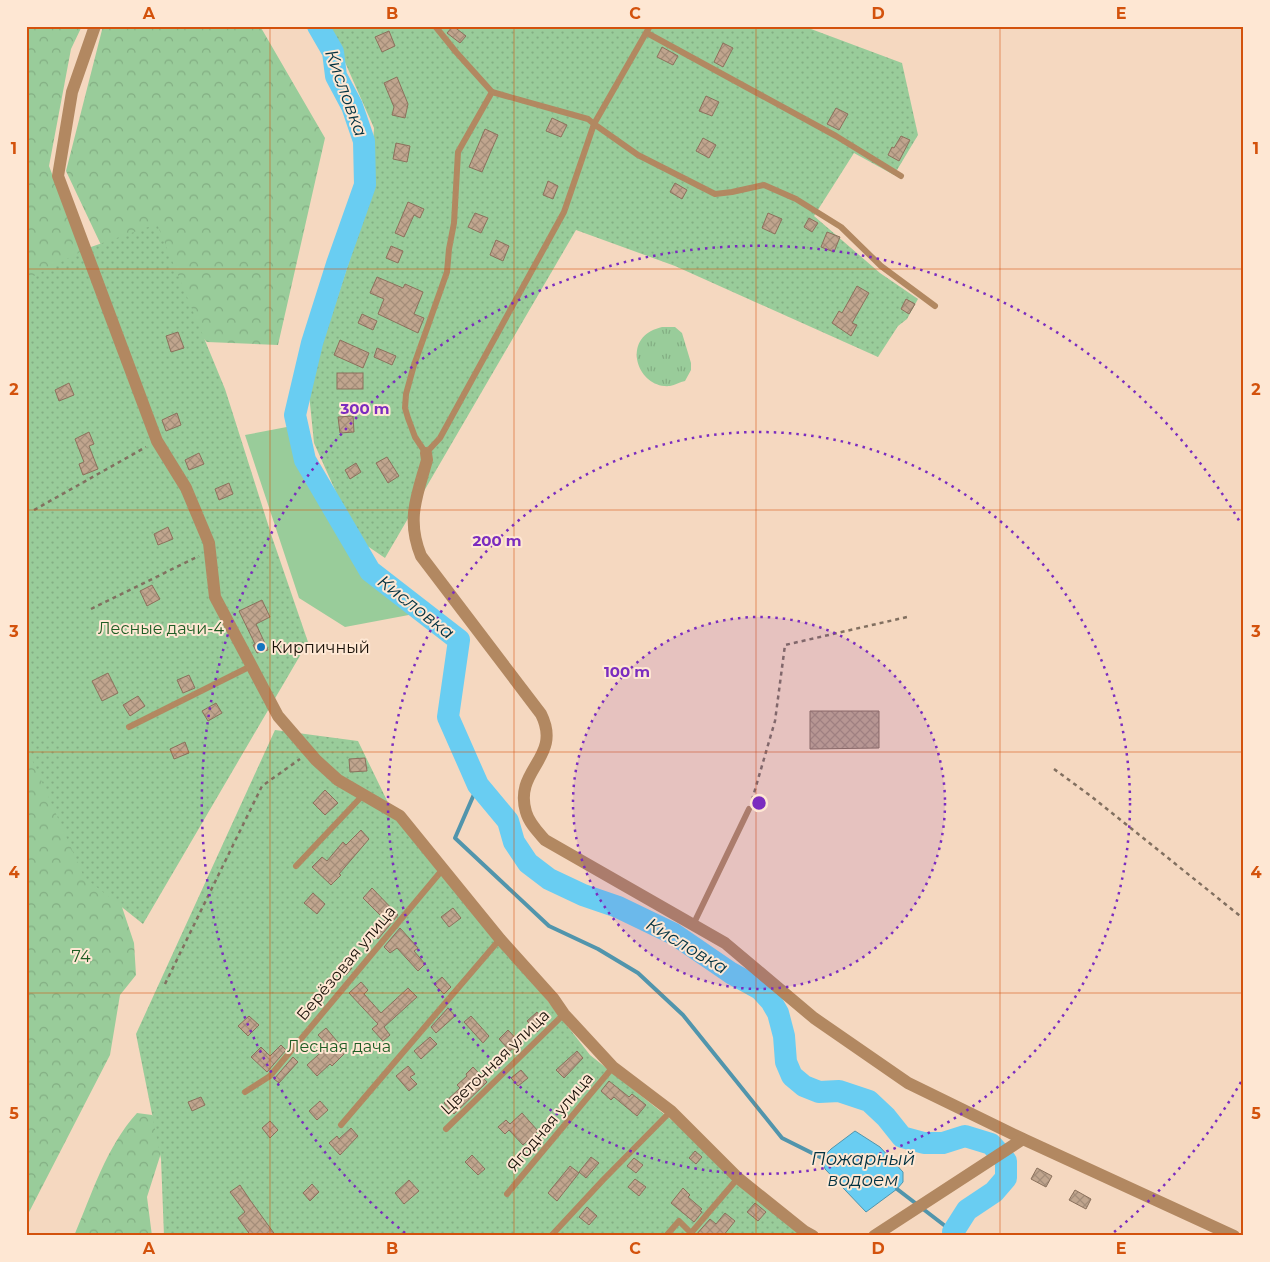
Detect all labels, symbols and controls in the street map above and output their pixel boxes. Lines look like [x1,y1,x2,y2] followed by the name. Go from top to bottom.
[142,4,156,23] text: A
[386,4,398,23] text: B
[629,4,641,23] text: C
[871,4,885,23] text: D
[1116,4,1126,23] text: E
[320,46,372,140] water label: Кисловка
[11,139,17,158] text: 1
[1253,139,1259,158] text: 1
[9,380,19,399] text: 2
[1251,380,1261,399] text: 2
[339,399,390,418] text: 300 m
[472,531,522,550] text: 200 m
[373,570,459,644] water label: Кисловка
[98,619,224,638] park label: Лесные дачи-4
[8,622,19,641] text: 3
[1250,622,1261,641] text: 3
[271,638,370,657] place label: Кирпичный
[255,641,267,653] marker: Кирпичный
[604,662,650,681] text: 100 m
[750,794,768,812] centre of rings
[8,863,20,882] text: 4
[1250,863,1262,882] text: 4
[292,902,400,1024] street label: Берёзовая улица
[642,913,732,979] water label: Кисловка
[72,947,91,966] park label: 74
[437,1005,553,1119] street label: Цветочная улица
[287,1037,391,1056] park label: Лесная дача
[503,1069,597,1175] street label: Ягодная улица
[9,1104,19,1123] text: 5
[1251,1104,1261,1123] text: 5
[811,1148,915,1191] water label: Пожарный водоем
[142,1239,156,1258] text: A
[386,1239,398,1258] text: B
[629,1239,641,1258] text: C
[871,1239,885,1258] text: D
[1116,1239,1126,1258] text: E

